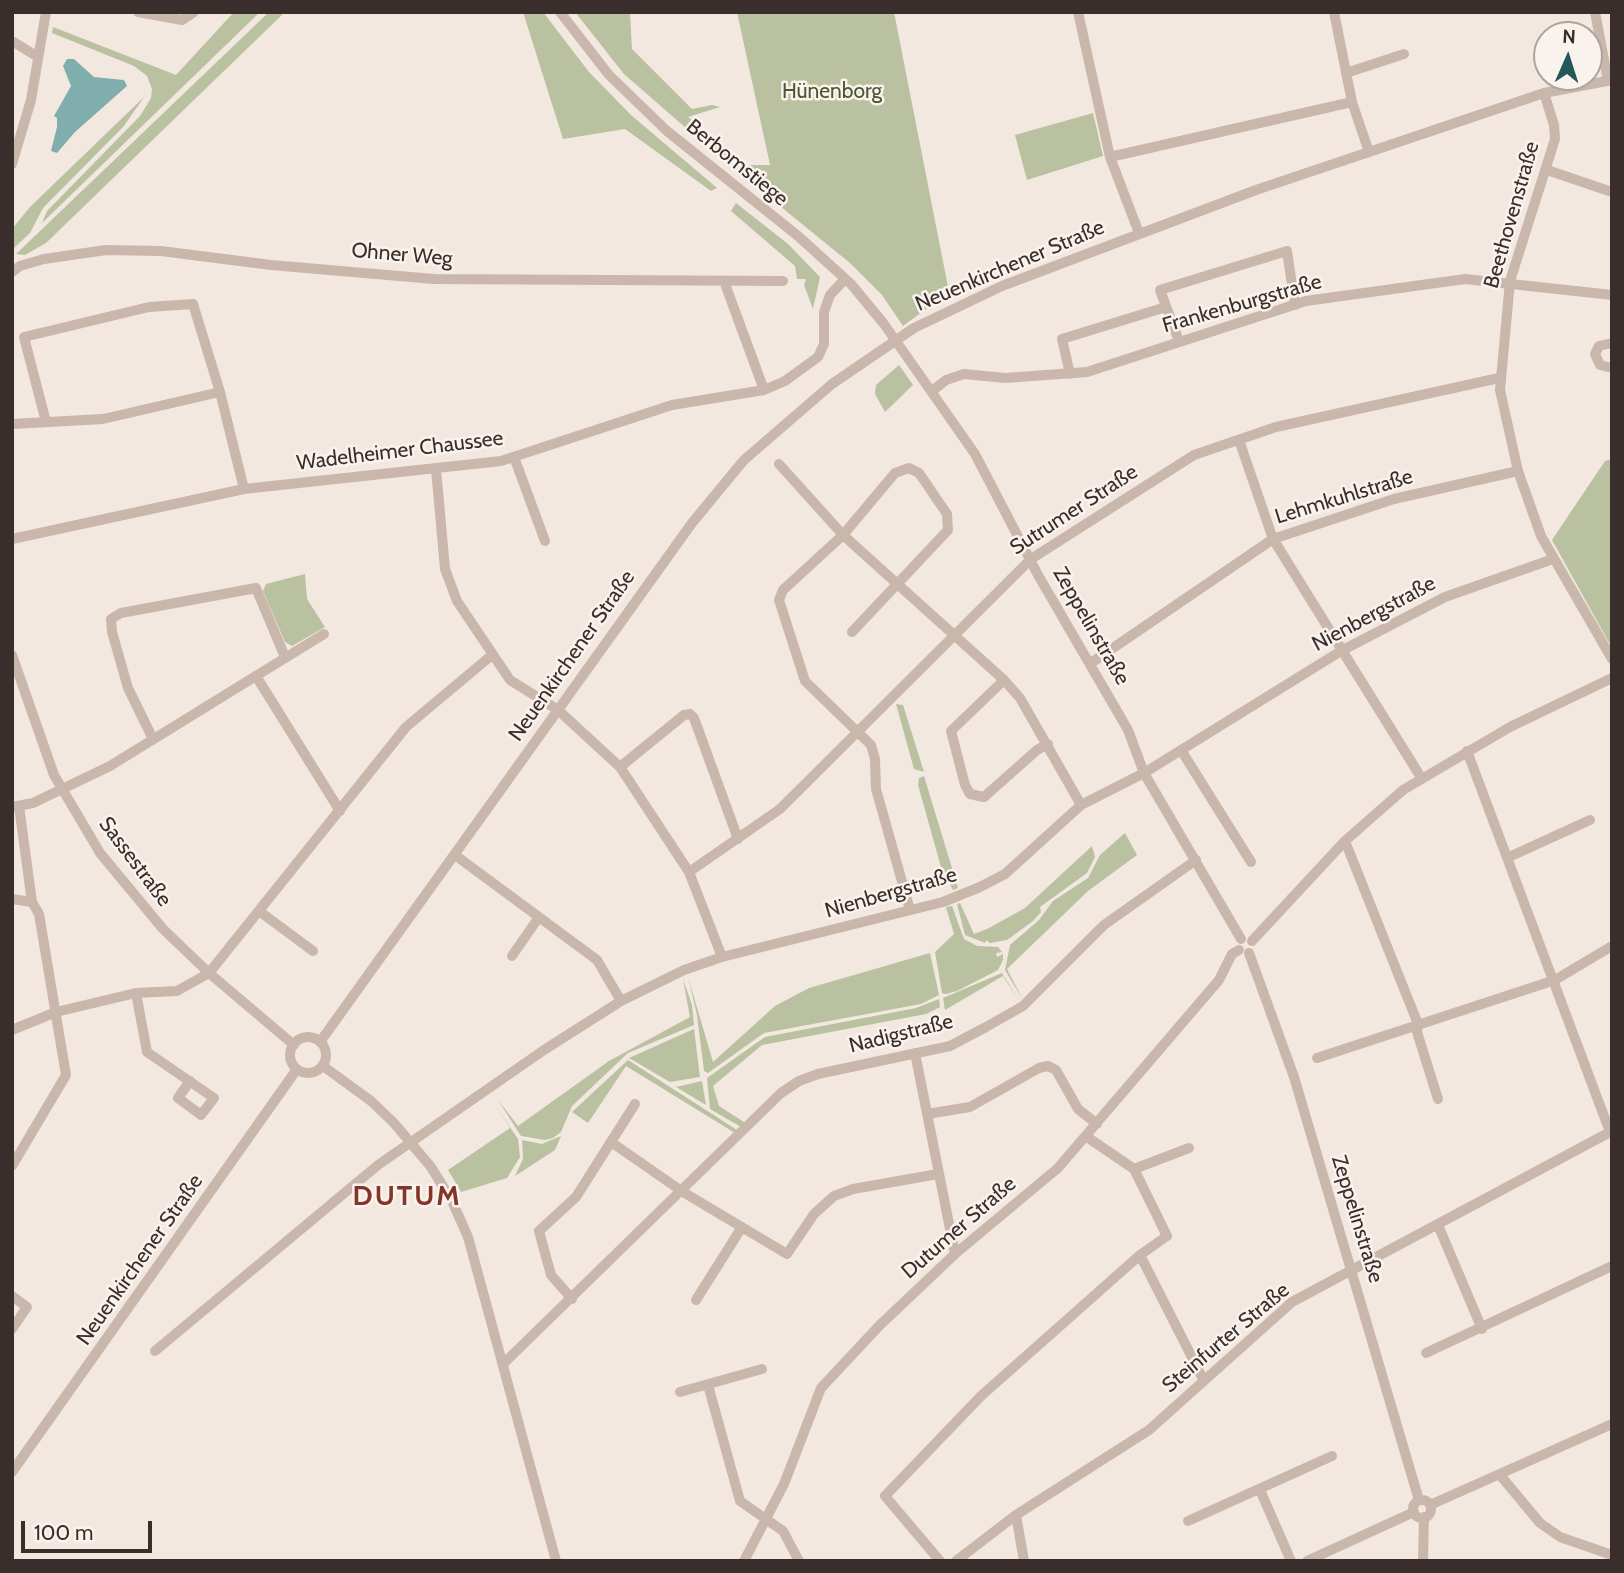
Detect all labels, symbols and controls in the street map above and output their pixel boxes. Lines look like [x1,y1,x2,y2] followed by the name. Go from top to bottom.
[1533,21,1603,91] north arrow
[1562,25,1576,48] text: N
[782,79,882,105] park label: Hünenborg
[681,114,793,212] street label: Berbomstiege
[1479,139,1545,291] street label: Beethovenstraße
[912,215,1108,317] street label: Neuenkirchener Straße
[350,238,454,272] street label: Ohner Weg
[1159,269,1325,339] street label: Frankenburgstraße
[295,426,505,476] street label: Wadelheimer Chaussee
[1006,459,1142,561] street label: Sutrumer Straße
[1272,464,1416,530] street label: Lehmkuhlstraße
[1047,563,1135,689] street label: Zeppelinstraße
[504,566,640,746] street label: Neuenkirchener Straße
[1308,571,1440,657] street label: Nienbergstraße
[93,812,177,912] street label: Sassestraße
[822,862,960,924] street label: Nienbergstraße
[846,1009,956,1059] street label: Nadigstraße
[1326,1152,1388,1286] street label: Zeppelinstraße
[72,1170,208,1350] street label: Neuenkirchener Straße
[897,1172,1021,1284] street label: Dutumer Straße
[353,1180,461,1214] district label: DUTUM
[1157,1278,1295,1398] street label: Steinfurter Straße
[24,1506,156,1550] scale bar
[34,1520,93,1545] text: 100 m

